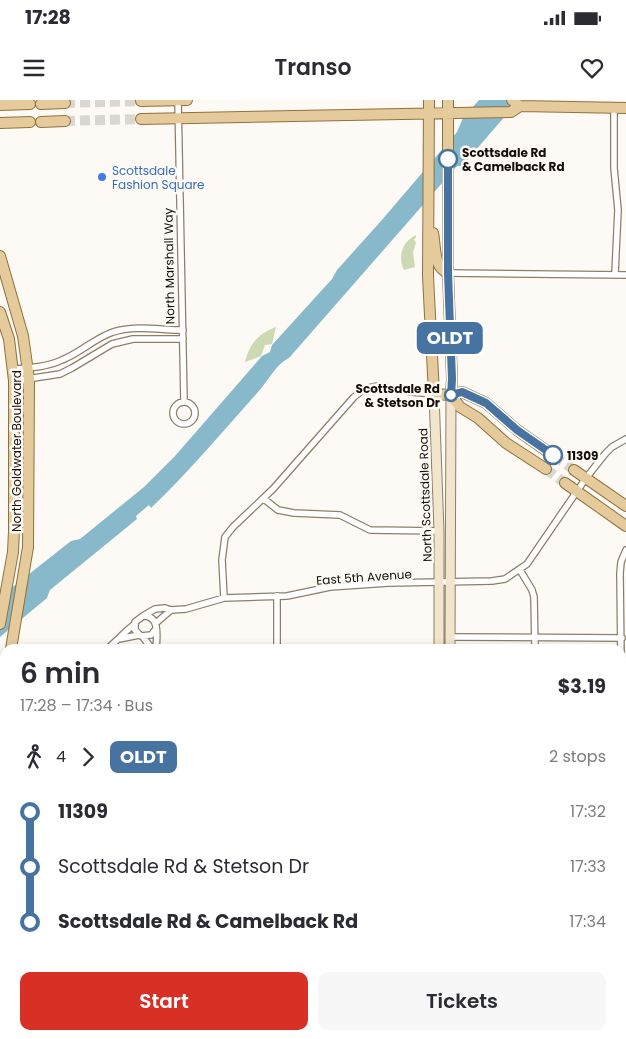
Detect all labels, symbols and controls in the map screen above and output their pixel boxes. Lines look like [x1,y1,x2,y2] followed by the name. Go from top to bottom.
[25,4,71,31] text: 17:28
[274,52,352,83] text: Transo
[20,54,48,82] icon: menu
[578,54,606,82] icon: heart
[462,144,565,175] place label: Scottsdale Rd & Camelback Rd
[438,149,458,169] marker: Scottsdale Rd & Camelback Rd
[112,162,205,193] place label: Scottsdale Fashion Square
[96,171,108,183] marker: Scottsdale Fashion Square
[159,207,179,324] street label: North Marshall Way
[415,322,485,354] line badge: OLDT
[427,325,473,350] text: OLDT
[8,370,25,532] street label: North Goldwater Boulevard
[356,380,440,411] place label: Scottsdale Rd & Stetson Dr
[444,388,458,402] marker: Scottsdale Rd & Stetson Dr
[414,428,436,562] street label: North Scottsdale Road
[543,445,563,465] marker: 11309
[567,447,599,464] place label: 11309
[316,565,412,589] street label: East 5th Avenue
[20,654,100,693] text: 6 min
[558,673,606,700] text: $3.19
[20,694,153,717] text: 17:28 – 17:34 · Bus
[20,743,48,771] icon: walk
[74,743,102,771] icon: forward
[120,744,167,769] text: OLDT
[56,745,66,768] text: 4
[549,745,606,768] text: 2 stops
[58,798,108,825] text: 11309
[570,800,606,823] text: 17:32
[58,853,309,880] text: Scottsdale Rd & Stetson Dr
[570,855,606,878] text: 17:33
[58,908,358,935] text: Scottsdale Rd & Camelback Rd
[569,910,606,933] text: 17:34
[20,972,308,1030] button: Start
[318,972,606,1030] button: Tickets

